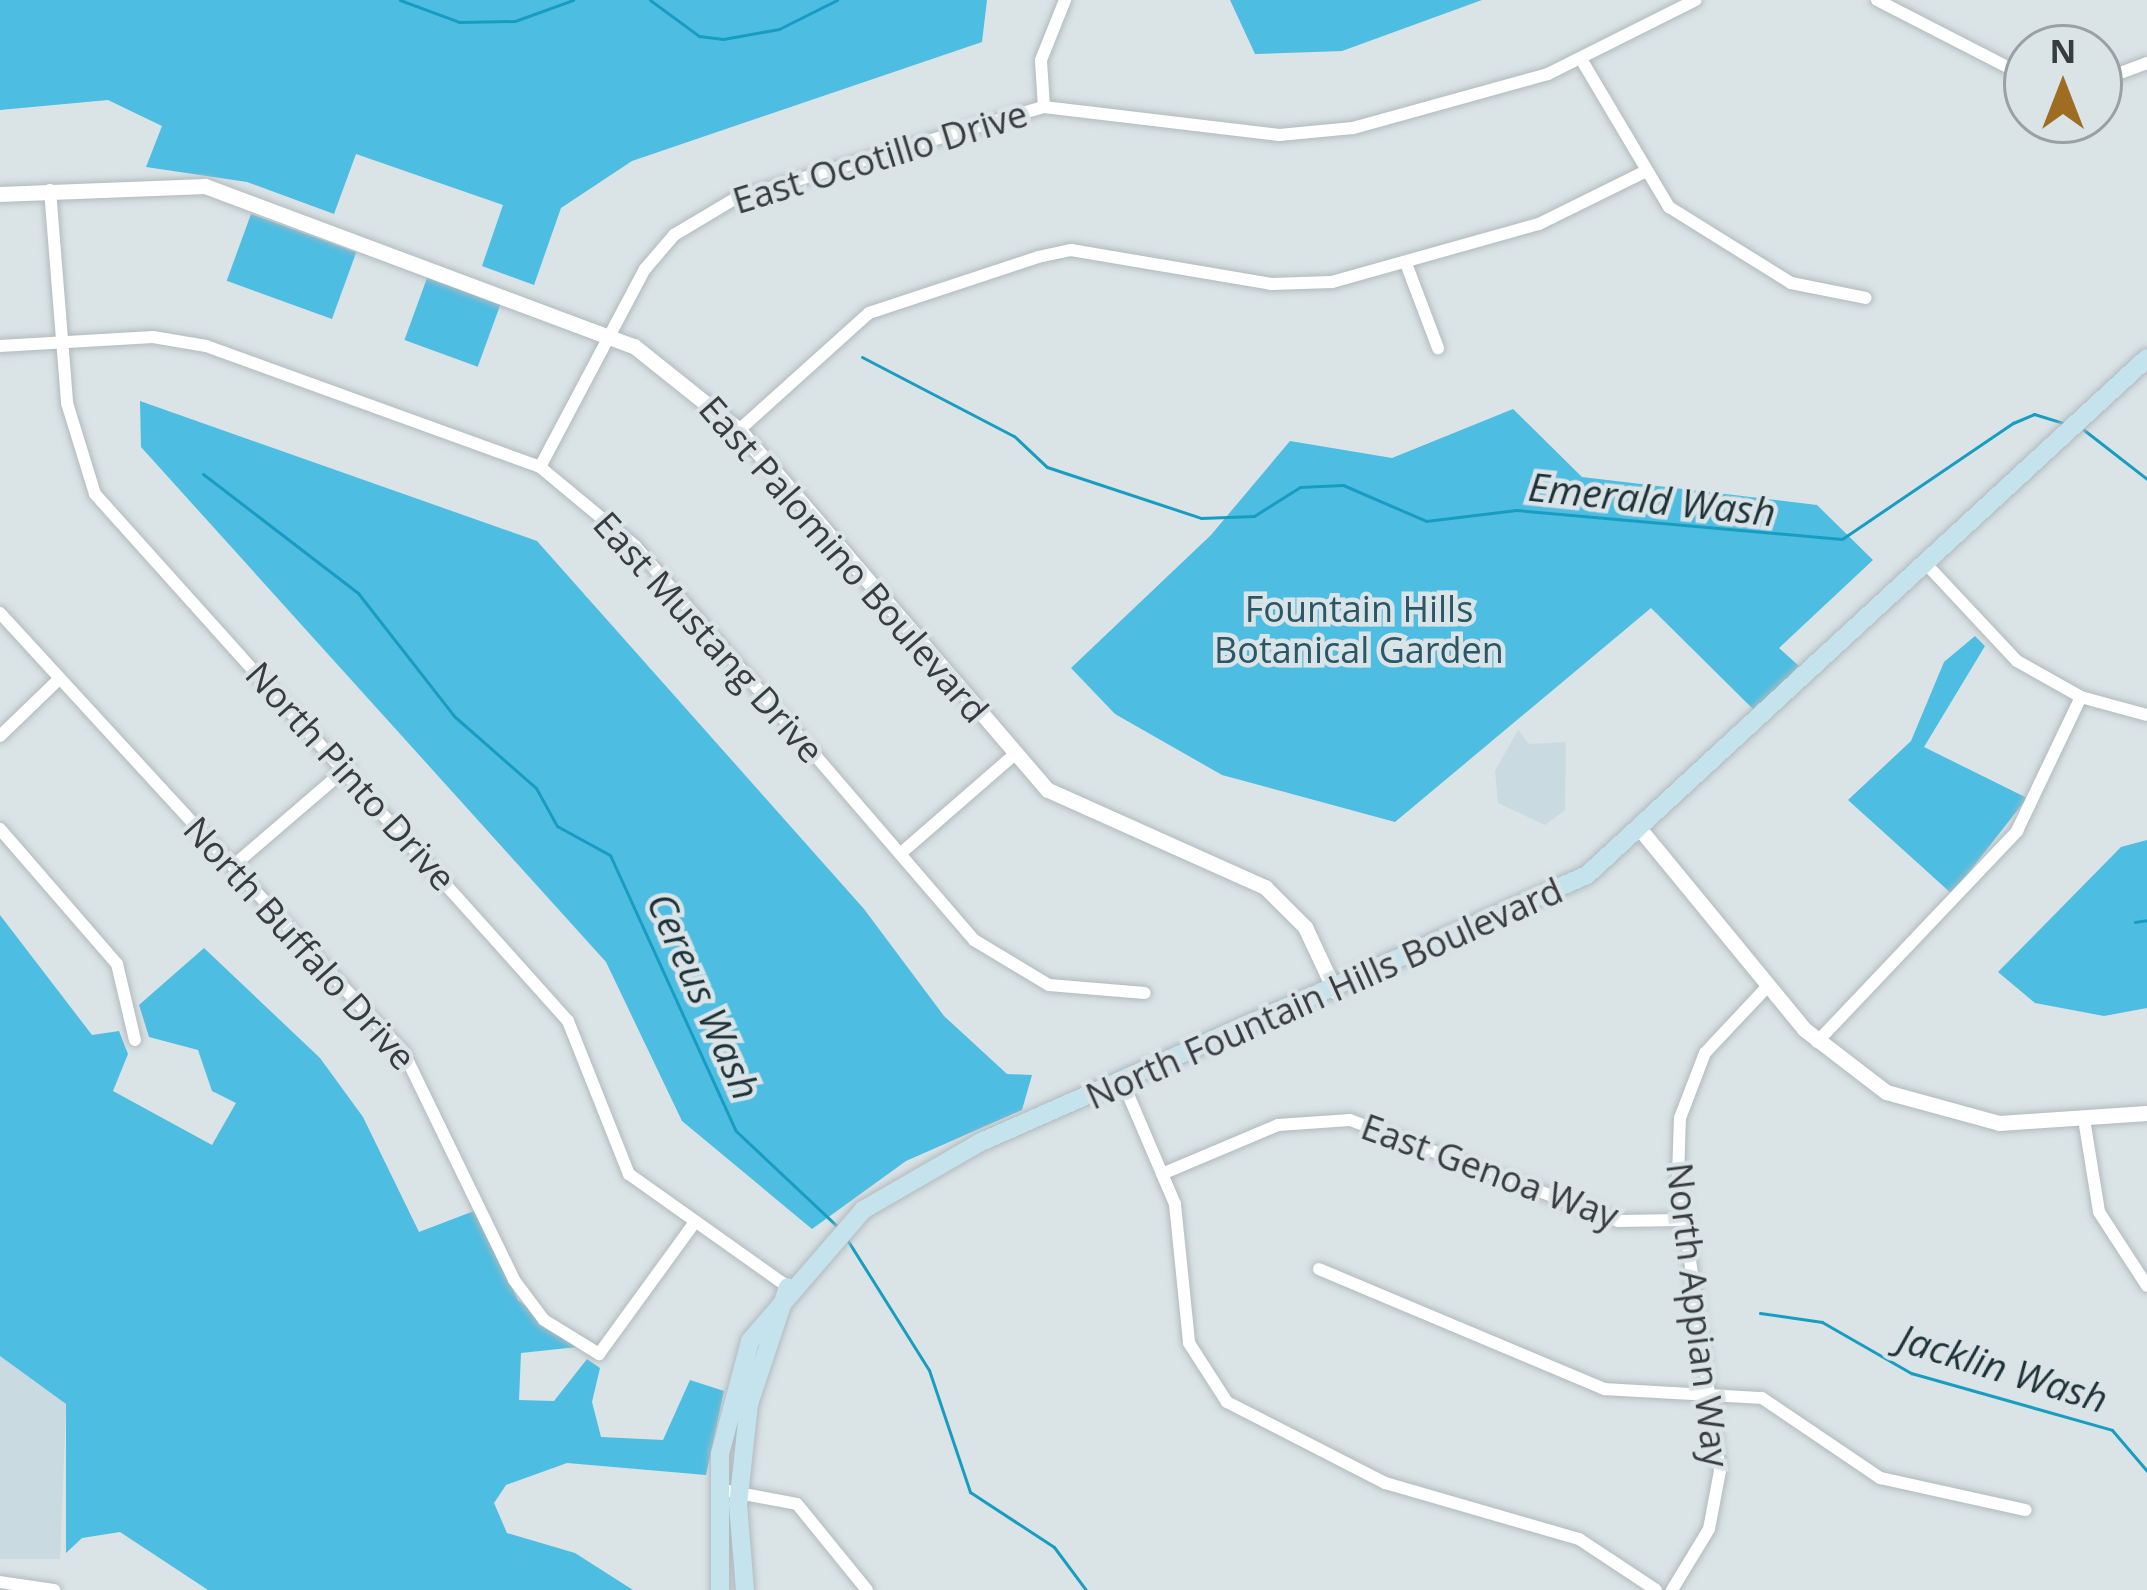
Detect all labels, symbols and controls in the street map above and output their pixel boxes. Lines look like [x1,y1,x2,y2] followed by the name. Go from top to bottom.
[2003,24,2123,144] north arrow
[2050,28,2076,73] text: N
[728,92,1032,222] street label: East Ocotillo Drive
[690,387,998,731] street label: East Palomino Boulevard
[1526,463,1778,535] water label: Emerald Wash
[585,503,833,771] street label: East Mustang Drive
[1214,586,1504,671] park label: Fountain Hills Botanical Garden
[237,653,465,899] street label: North Pinto Drive
[175,808,425,1078] street label: North Buffalo Drive
[1079,868,1569,1118] street label: North Fountain Hills Boulevard
[638,885,770,1107] water label: Cereus Wash
[1356,1105,1624,1237] street label: East Genoa Way
[1658,1160,1738,1470] street label: North Appian Way
[1893,1314,2113,1422] water label: Jacklin Wash

